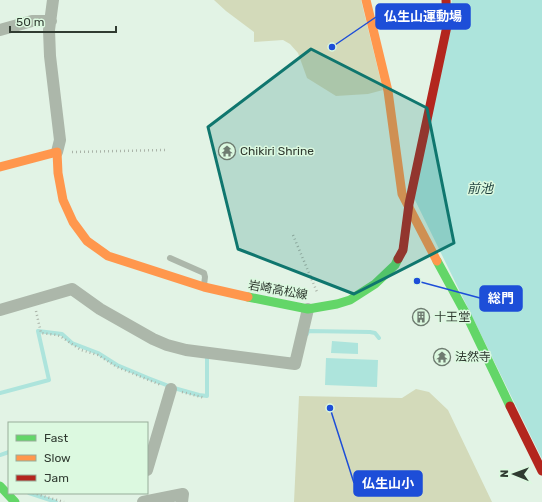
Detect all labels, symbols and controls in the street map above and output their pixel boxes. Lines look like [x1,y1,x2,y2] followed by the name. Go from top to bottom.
[376,4,470,29] callout: 仏生山運動場
[10,8,116,34] scale bar
[384,9,462,24] text: 仏生山運動場
[16,15,44,29] text: 50 m
[217,141,237,161] temple icon: Chikiri Shrine
[240,144,314,158] place label: Chikiri Shrine
[467,181,495,196] water label: 前池
[247,278,309,302] street label: 岩崎高松線
[480,286,522,311] callout: 総門
[487,291,514,306] text: 総門
[411,307,431,327] building icon: 十王堂
[434,310,470,324] place label: 十王堂
[432,347,452,367] temple icon: 法然寺
[455,350,491,364] place label: 法然寺
[8,422,148,494] legend
[44,431,68,445] text: Fast
[44,451,71,465] text: Slow
[494,454,534,494] north arrow
[498,470,511,478] text: N
[44,471,69,485] text: Jam
[354,471,422,496] callout: 仏生山小
[362,476,415,491] text: 仏生山小

